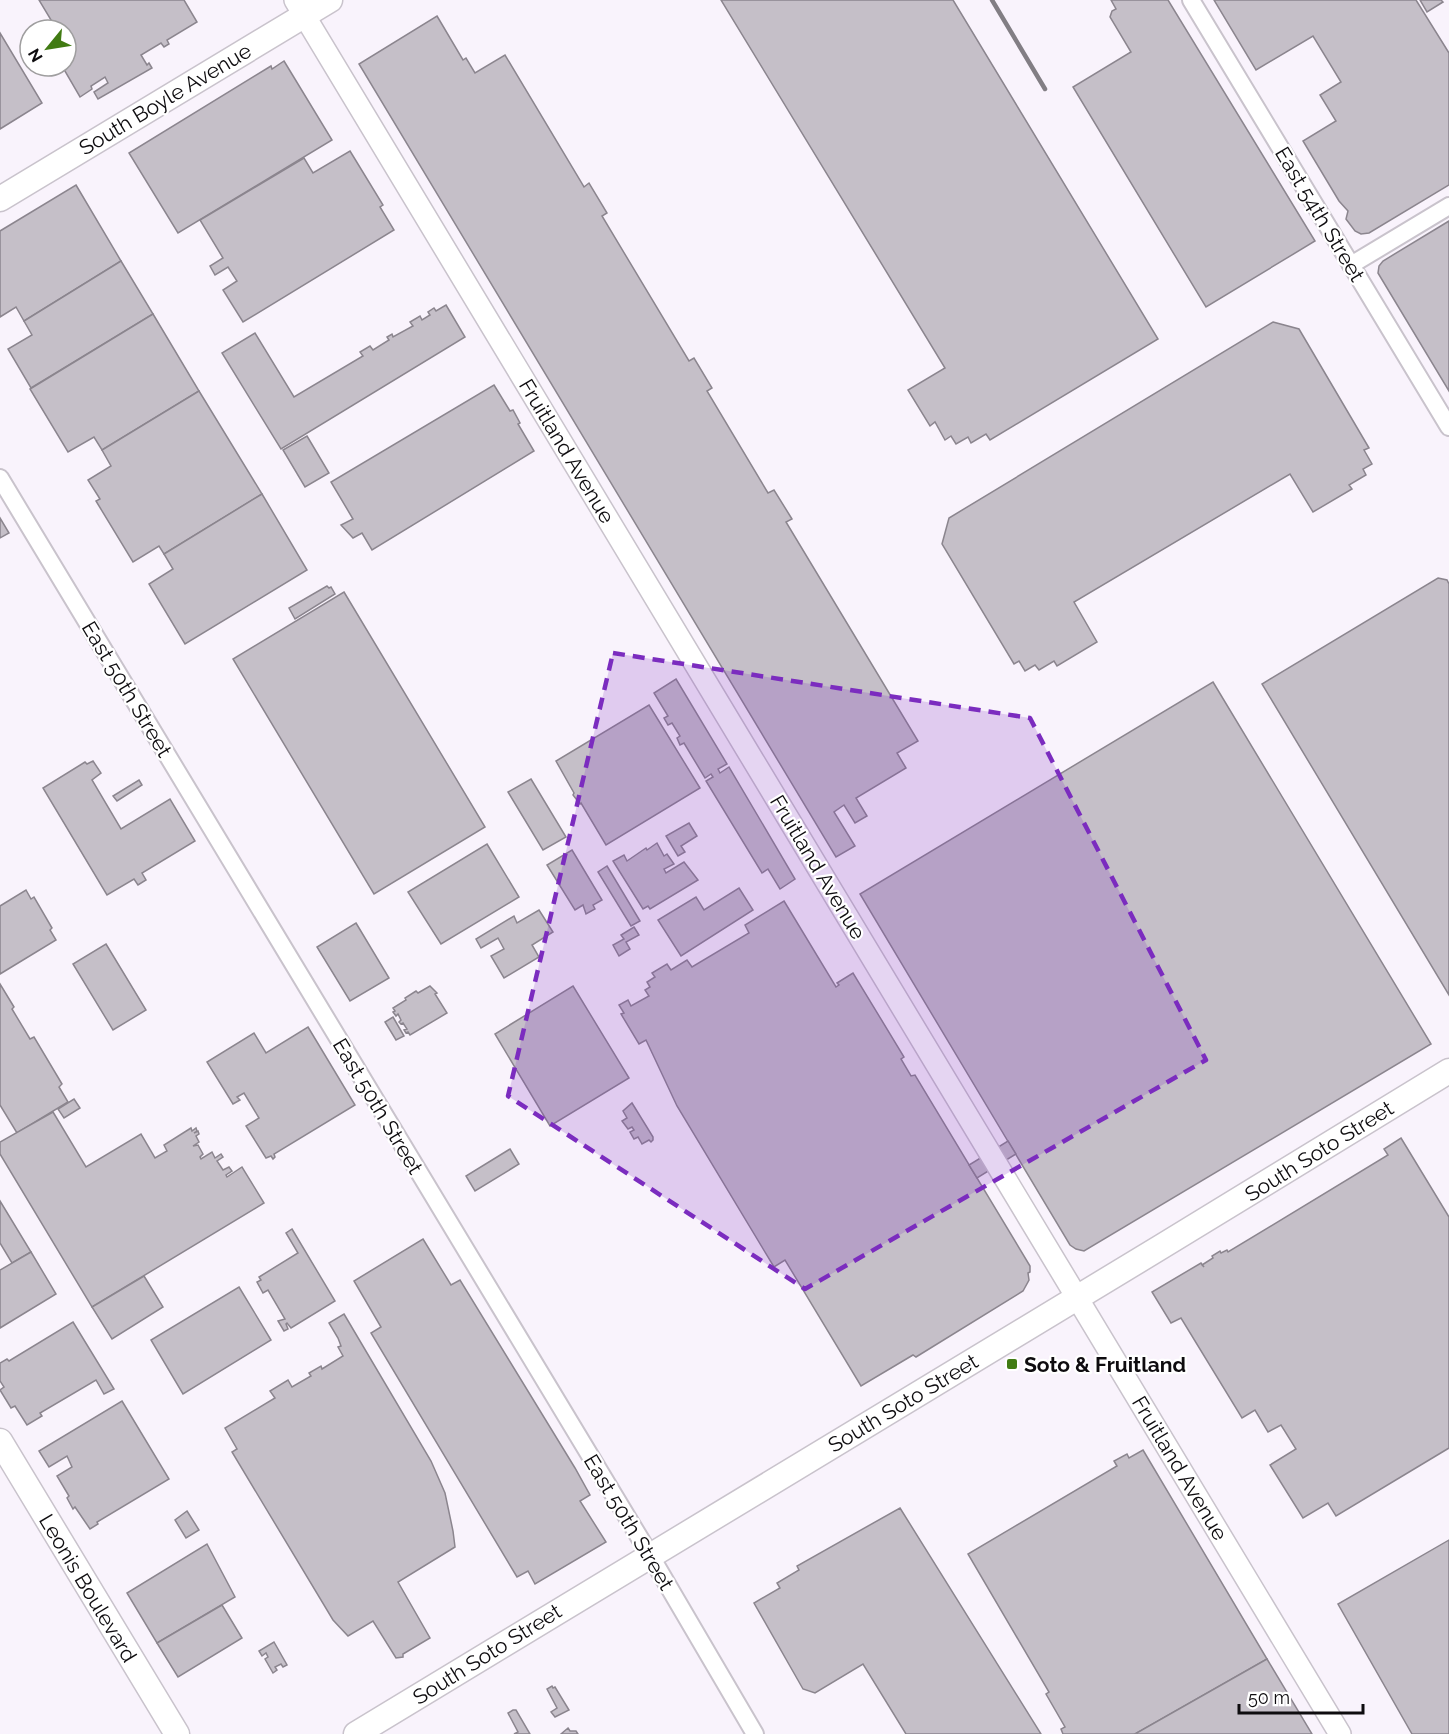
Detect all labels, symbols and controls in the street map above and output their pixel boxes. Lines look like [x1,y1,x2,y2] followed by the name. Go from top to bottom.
[18,18,78,78] north arrow
[74,38,256,160] street label: South Boyle Avenue
[24,45,47,65] text: N
[1270,142,1370,286] street label: East 54th Street
[514,374,620,528] street label: Fruitland Avenue
[77,617,177,761] street label: East 50th Street
[765,790,871,944] street label: Fruitland Avenue
[328,1034,428,1178] street label: East 50th Street
[1240,1095,1398,1207] street label: South Soto Street
[824,1348,982,1458] street label: South Soto Street
[1024,1352,1186,1377] place label: Soto & Fruitland
[1005,1357,1019,1371] marker: Soto & Fruitland
[1127,1391,1233,1545] street label: Fruitland Avenue
[579,1450,679,1594] street label: East 50th Street
[34,1509,142,1667] street label: Leonis Boulevard
[408,1598,566,1710] street label: South Soto Street
[1239,1677,1364,1715] scale bar
[1248,1687,1290,1708] text: 50 m

